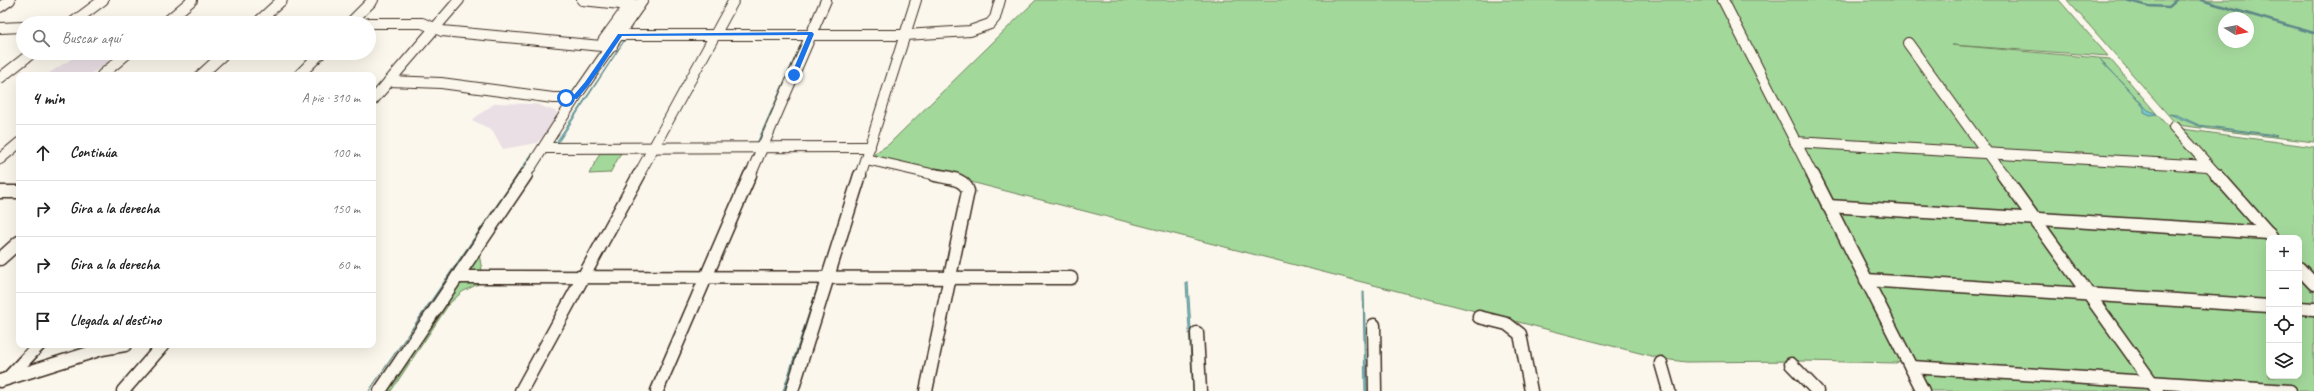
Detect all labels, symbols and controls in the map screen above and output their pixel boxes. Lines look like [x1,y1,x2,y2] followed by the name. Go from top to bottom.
[2218,12,2254,48] north arrow
[16,16,376,60] search box
[30,27,52,49] icon: search
[62,29,121,48] text: Buscar aquí
[785,66,803,84] route end
[32,88,65,109] text: 4 min
[557,89,575,107] route start
[302,90,360,106] text: A pie · 310 m
[32,142,54,164] icon: ahead
[70,143,117,162] text: Continúa
[332,145,360,161] text: 100 m
[32,198,54,220] icon: right
[70,199,159,218] text: Gira a la derecha
[332,201,360,217] text: 150 m
[2266,235,2302,379] map controls
[2266,235,2302,271] button: +
[32,254,54,276] icon: right
[70,255,159,274] text: Gira a la derecha
[338,257,360,273] text: 60 m
[2266,271,2302,307] button: −
[2266,307,2302,343] button: locate
[32,310,54,332] icon: arrive
[70,311,161,330] text: Llegada al destino
[2266,343,2302,379] button: layers

